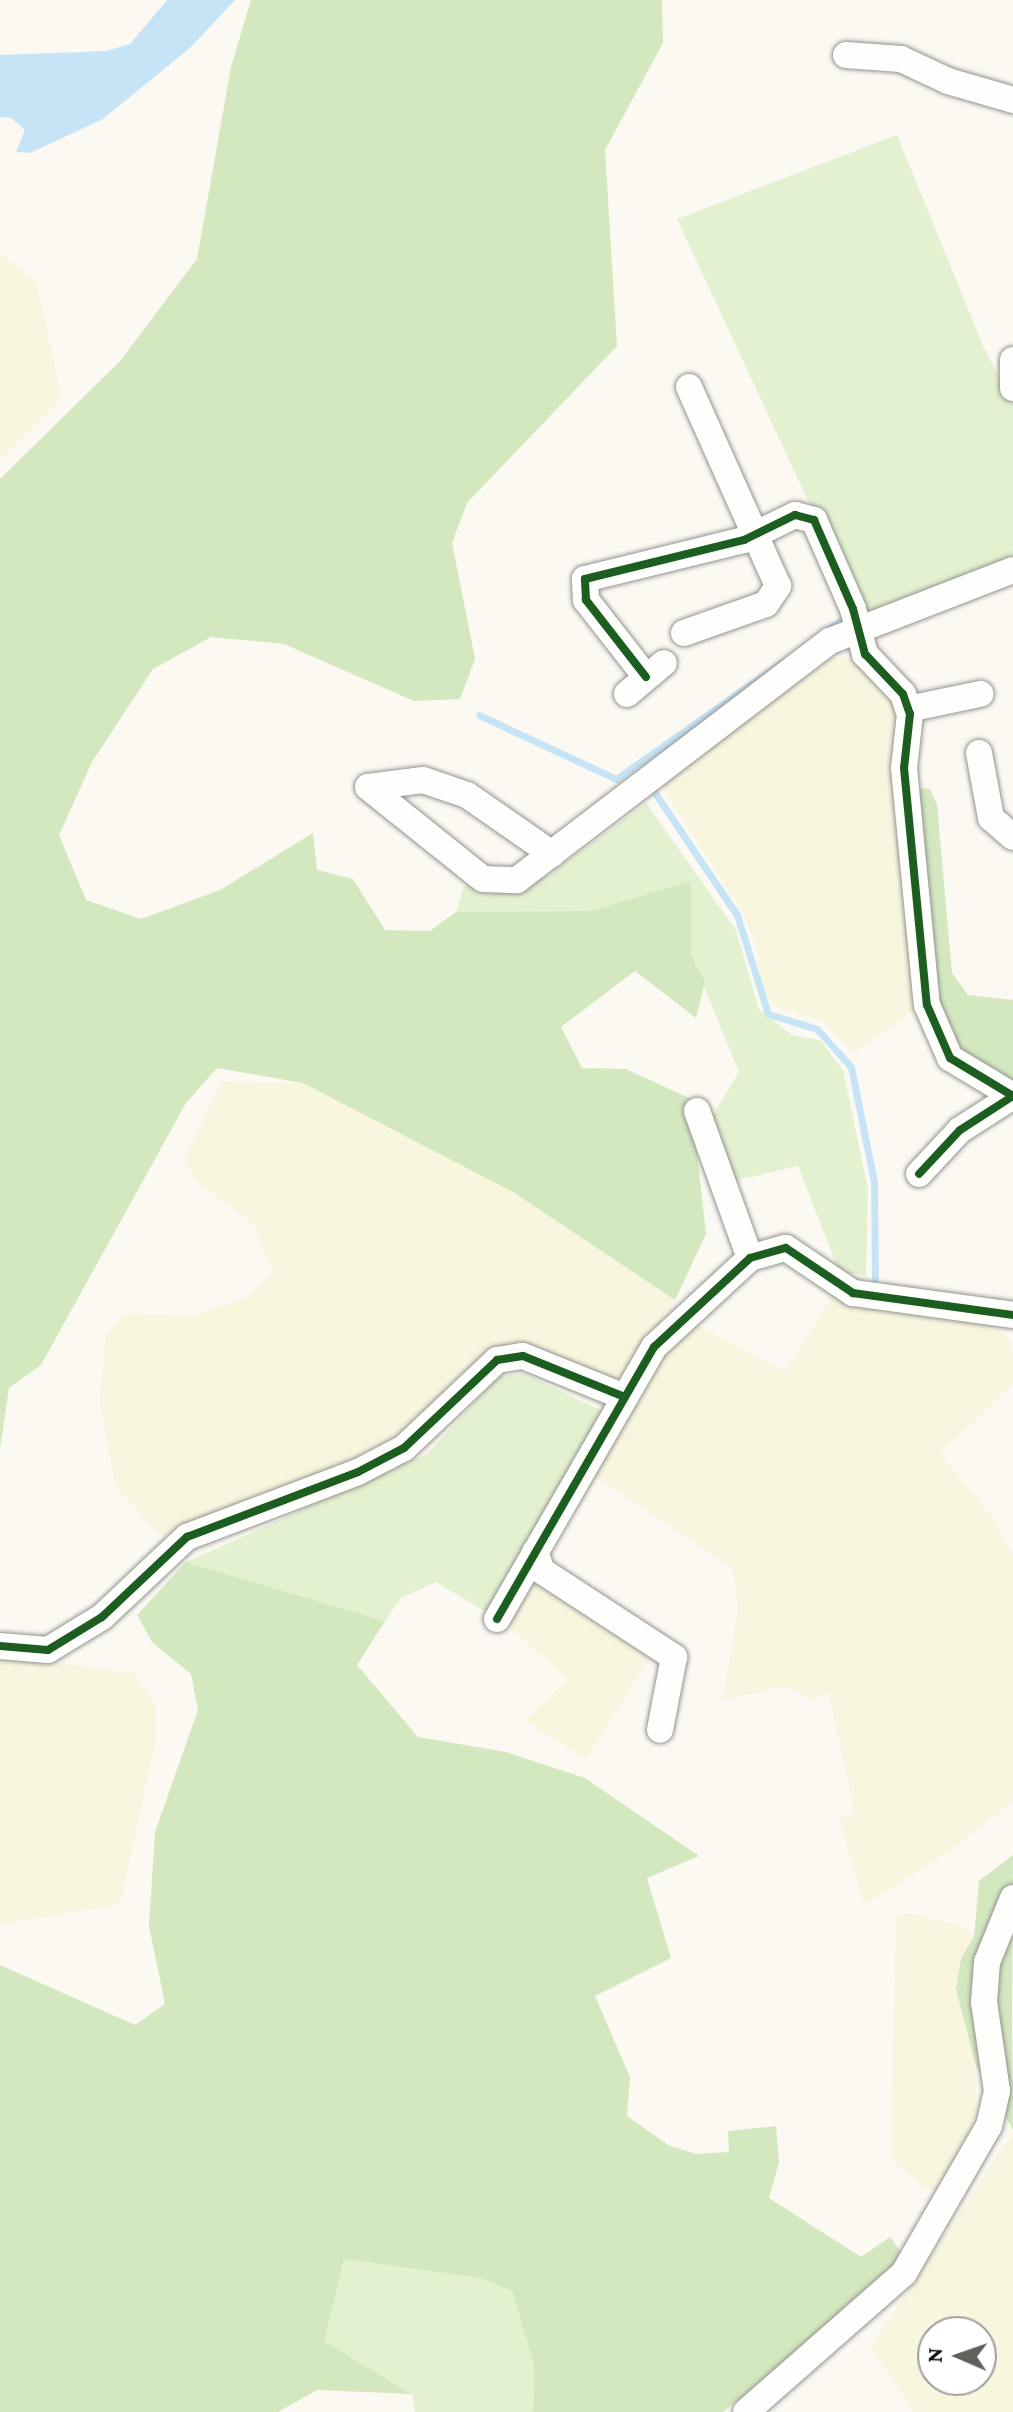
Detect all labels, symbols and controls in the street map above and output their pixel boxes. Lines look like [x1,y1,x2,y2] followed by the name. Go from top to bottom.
[917,2316,997,2396] north arrow
[922,2347,947,2363] text: N

